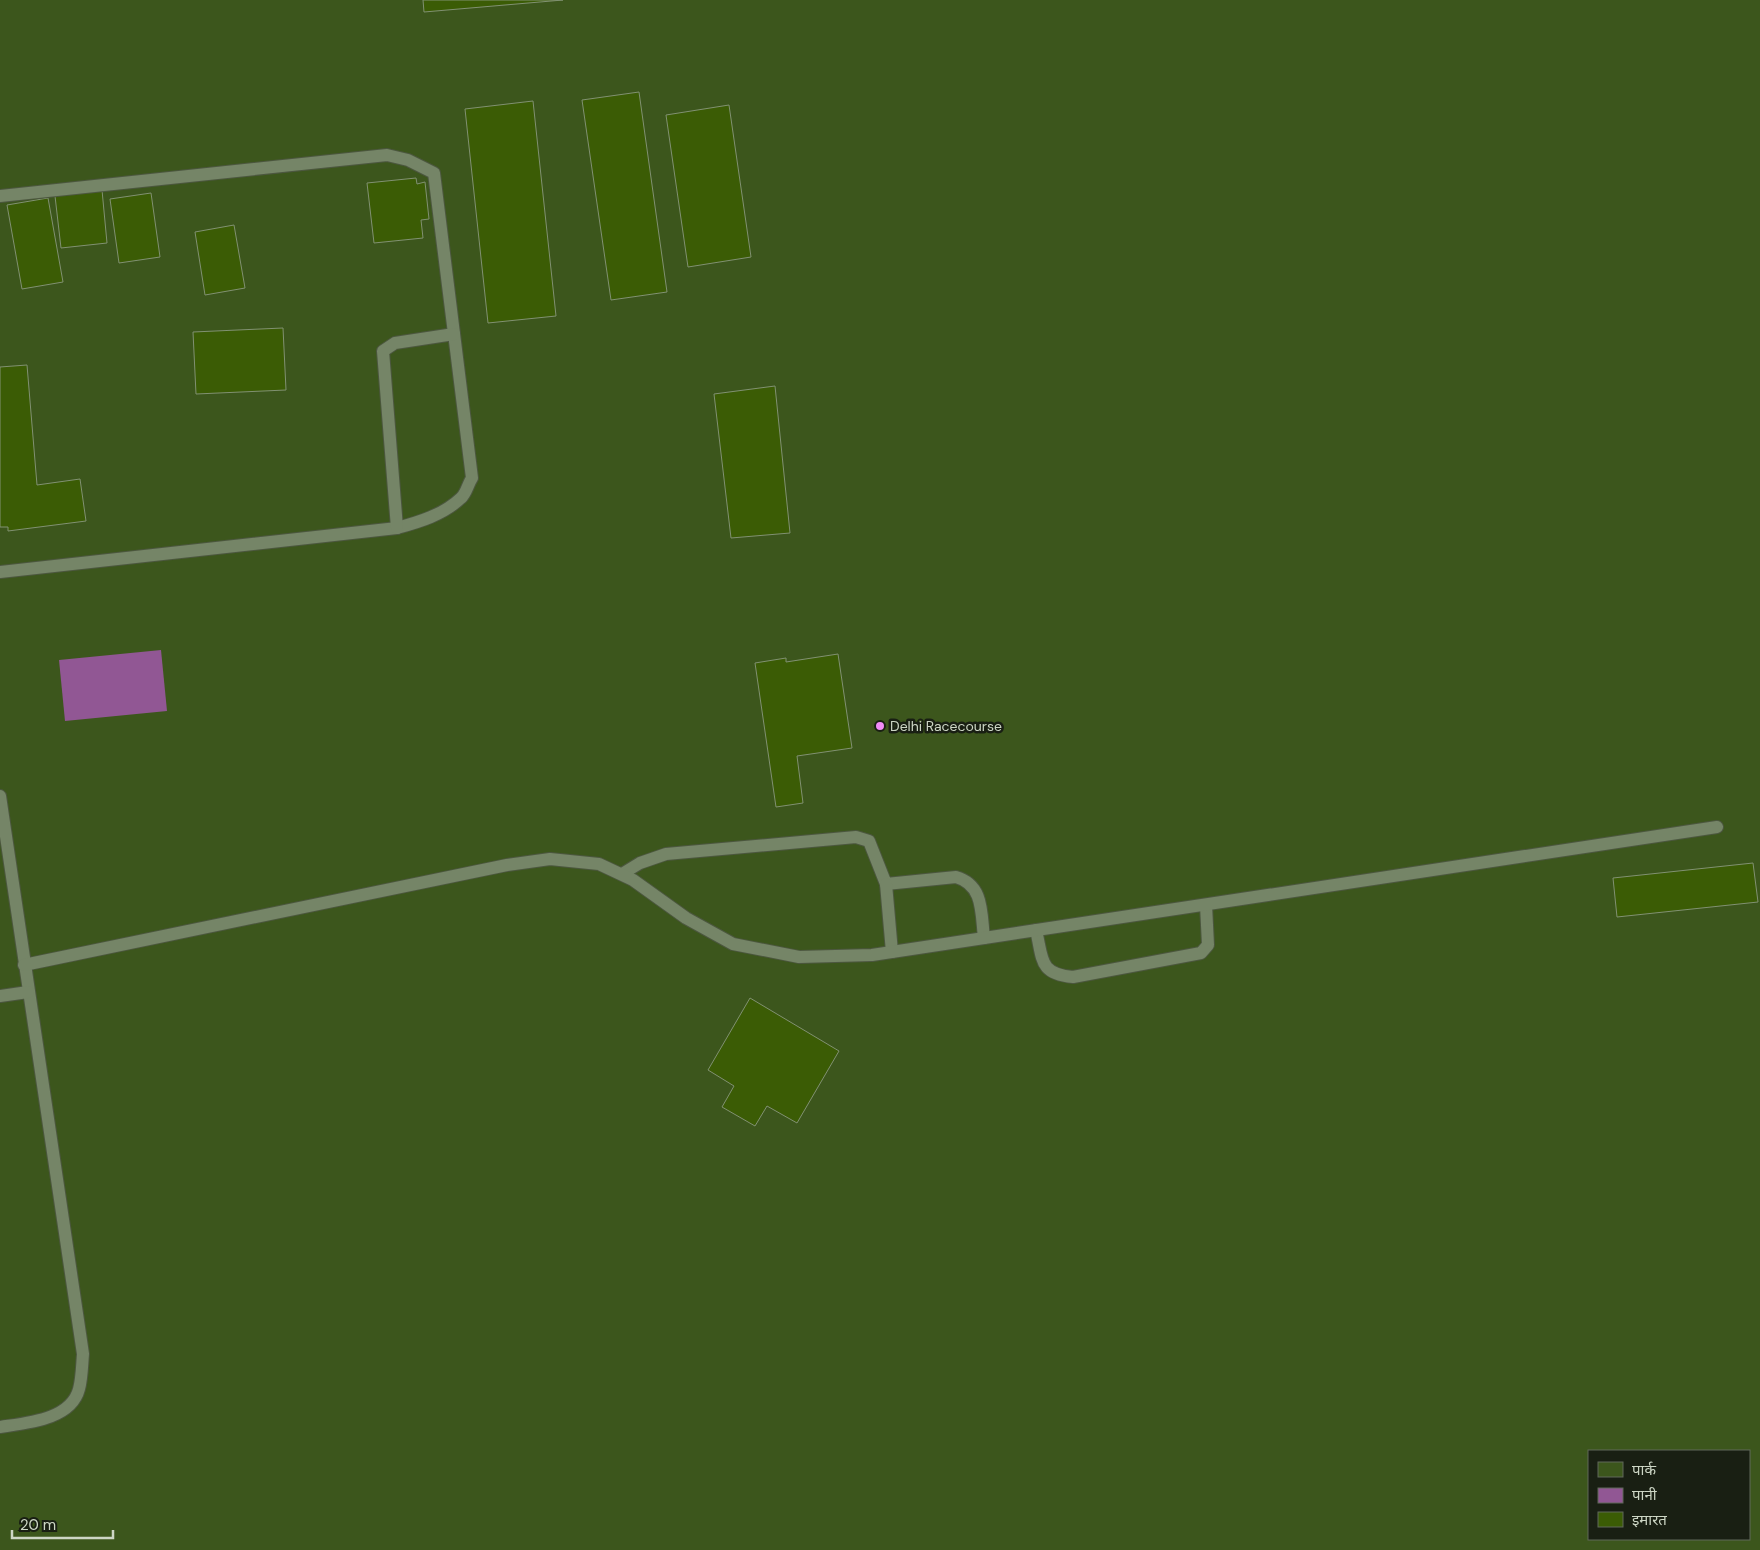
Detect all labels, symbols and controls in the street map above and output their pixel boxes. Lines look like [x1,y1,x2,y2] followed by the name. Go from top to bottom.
[890,717,1002,735] place label: Delhi Racecourse
[874,720,886,732] marker: Delhi Racecourse
[1588,1450,1750,1540] legend
[1632,1460,1656,1480] text: पार्क
[1632,1485,1658,1505] text: पानी
[12,1508,114,1540] scale bar
[1632,1510,1667,1530] text: इमारत
[20,1515,56,1535] text: 20 m

